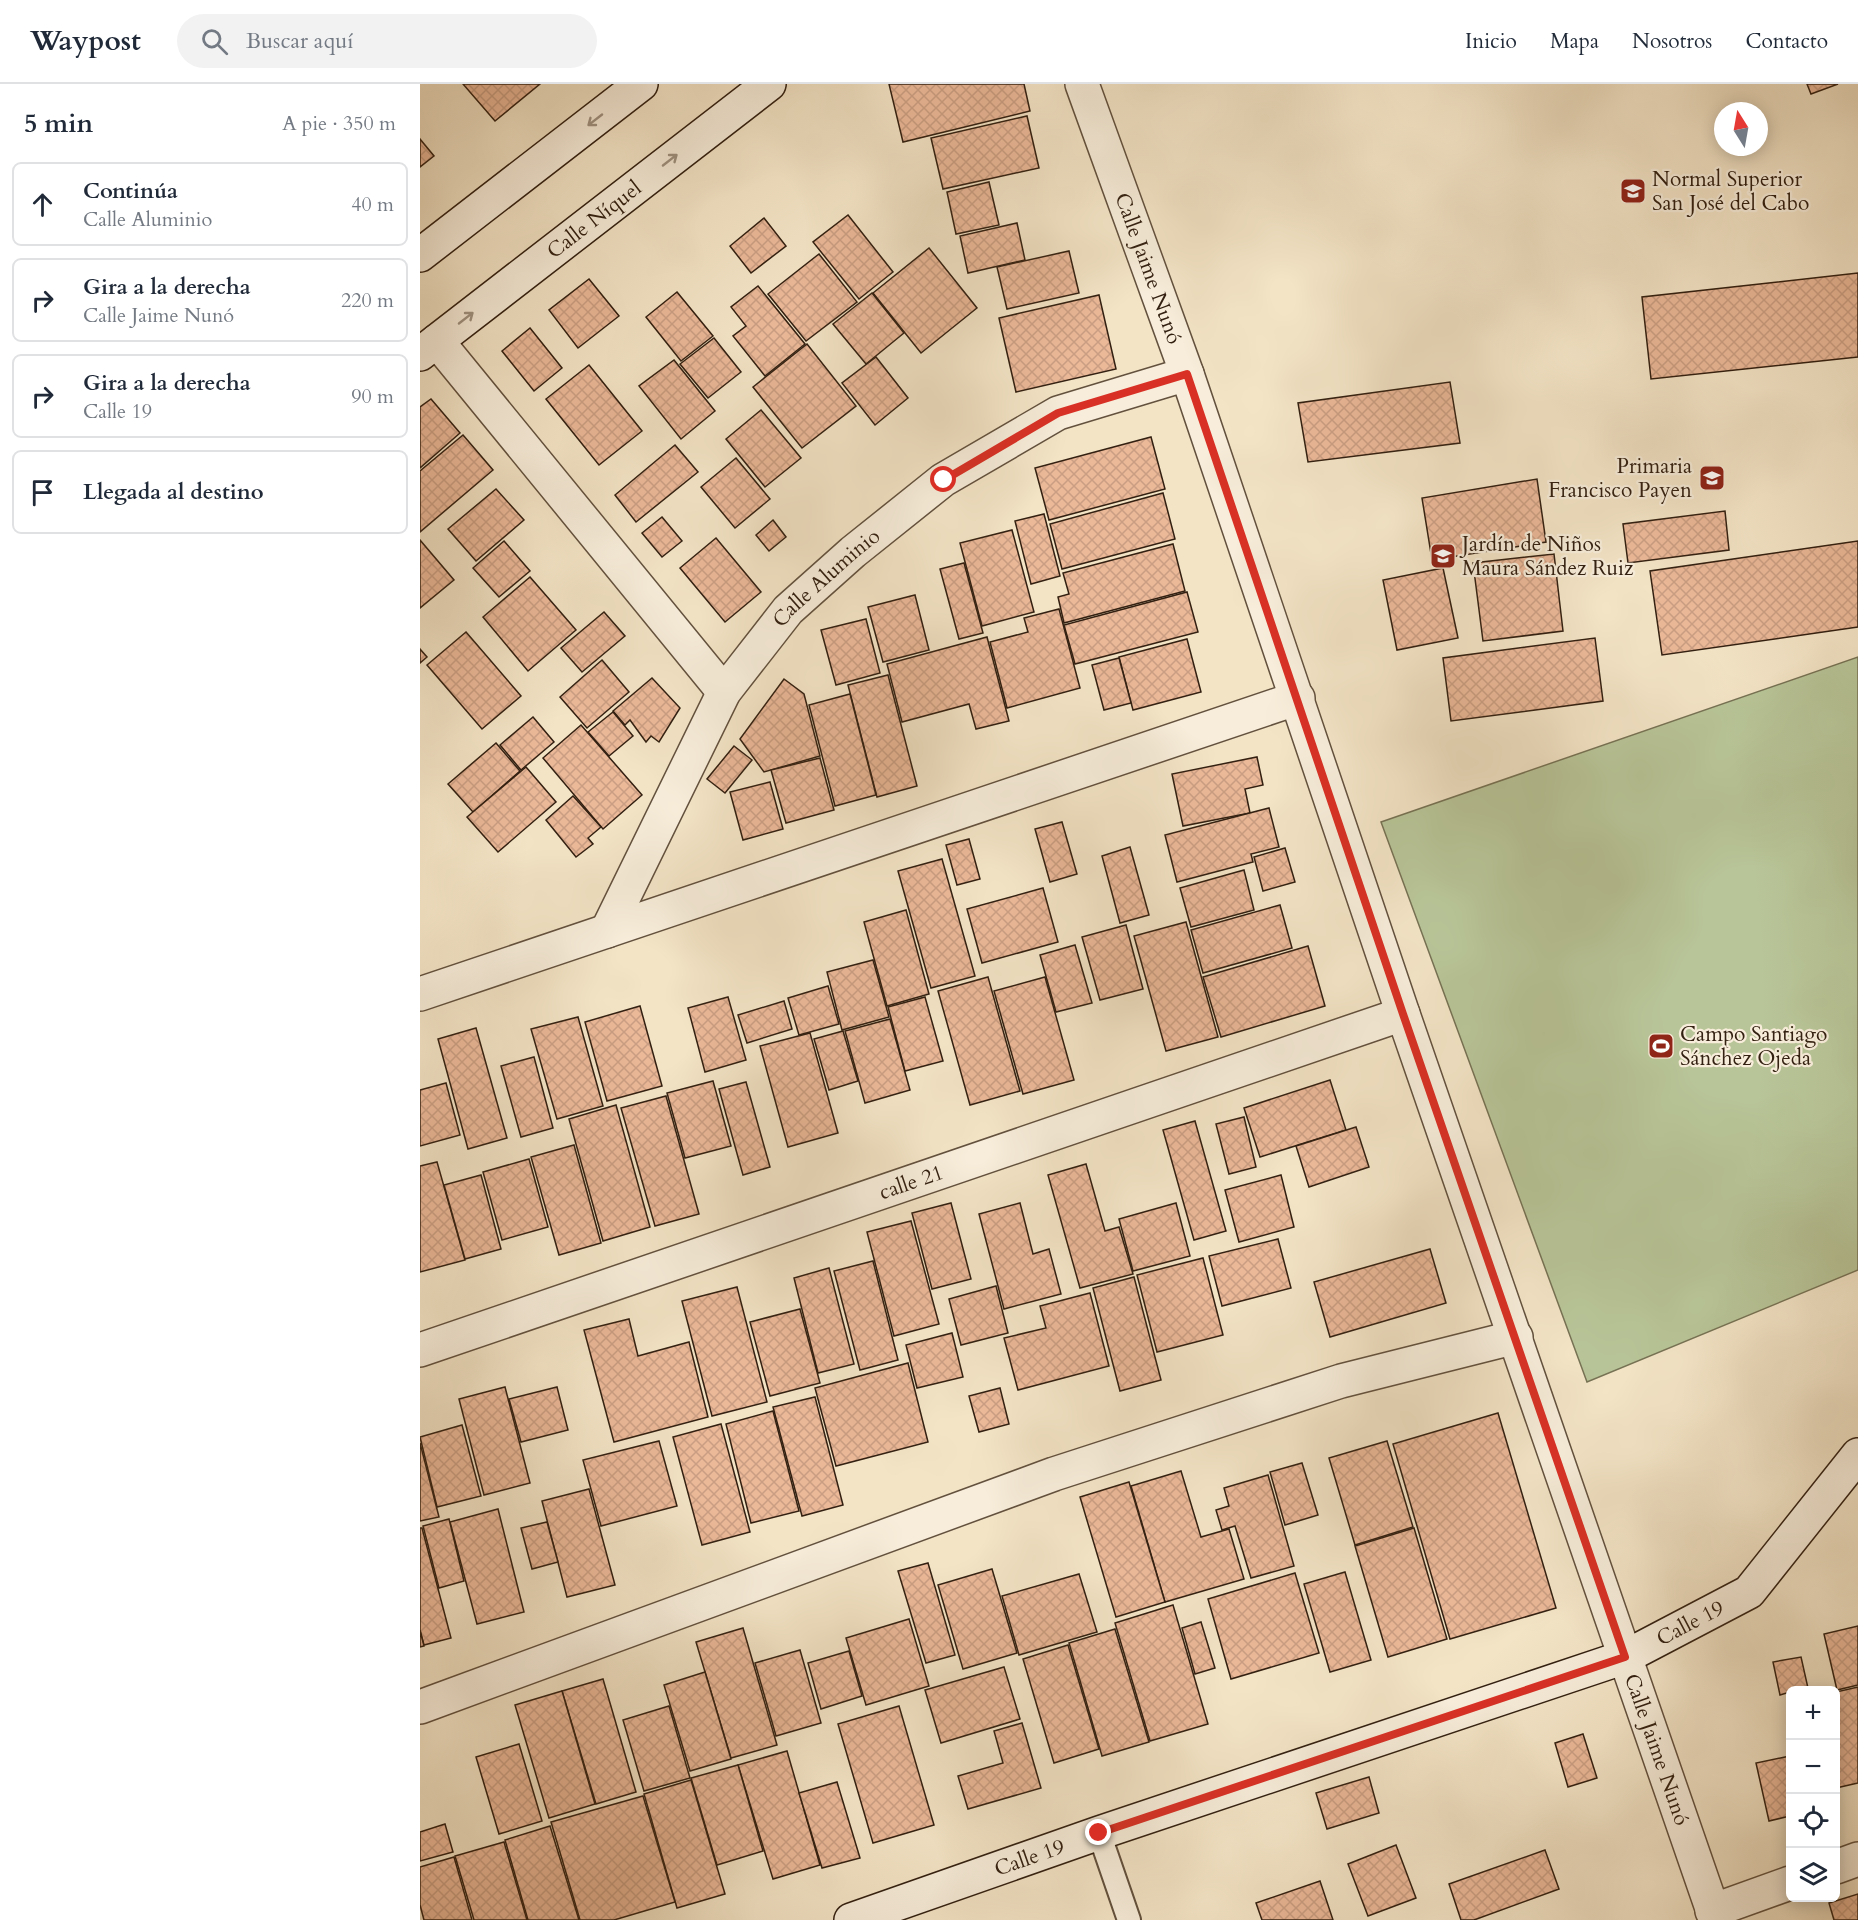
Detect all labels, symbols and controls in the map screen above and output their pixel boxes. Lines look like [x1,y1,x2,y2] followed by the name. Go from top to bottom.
[177,14,597,68] search box
[30,22,141,60] text: Waypost
[198,25,231,58] icon: search
[246,26,353,56] text: Buscar aquí
[1465,27,1517,56] text: Inicio
[1550,27,1599,56] text: Mapa
[1632,27,1712,56] text: Nosotros
[1745,27,1828,56] text: Contacto
[1714,102,1768,156] north arrow
[24,106,93,141] text: 5 min
[282,110,396,137] text: A pie · 350 m
[587,113,603,126] one-way arrow
[662,154,678,167] one-way arrow
[1652,165,1809,218] place label: Normal Superior San José del Cabo
[541,173,647,265] street label: Calle Níquel
[83,176,178,206] text: Continúa
[1618,176,1648,206] school or university icon: Normal Superior San José del Cabo
[26,188,59,221] icon: ahead
[1108,189,1189,348] street label: Calle Jaime Nunó
[351,191,394,218] text: 40 m
[83,206,212,233] text: Calle Aluminio
[83,272,251,302] text: Gira a la derecha
[26,284,59,317] icon: right
[341,287,394,314] text: 220 m
[83,302,234,329] text: Calle Jaime Nunó
[458,311,474,324] one-way arrow
[83,368,251,398] text: Gira a la derecha
[26,380,59,413] icon: right
[351,383,394,410] text: 90 m
[83,398,152,425] text: Calle 19
[1548,452,1692,505] place label: Primaria Francisco Payen
[1697,463,1727,493] school or university icon: Primaria Francisco Payen
[930,466,956,492] route start
[26,476,59,509] icon: arrive
[83,477,264,507] text: Llegada al destino
[766,522,886,633] street label: Calle Aluminio
[1459,530,1634,583] place label: Jardín de Niños Maura Sández Ruiz
[1428,541,1458,571] school or university icon: Jardín de Niños Maura Sández Ruiz
[1680,1020,1827,1073] place label: Campo Santiago Sánchez Ojeda
[1646,1031,1676,1061] sports icon: Campo Santiago Sánchez Ojeda
[875,1158,947,1207] street label: calle 21
[1651,1593,1729,1653] street label: Calle 19
[1617,1670,1697,1829] street label: Calle Jaime Nunó
[1786,1686,1840,1902] map controls
[1786,1686,1840,1740] button: +
[1786,1740,1840,1794] button: −
[1786,1794,1840,1848] button: locate
[1085,1819,1111,1845] route end
[990,1832,1069,1883] street label: Calle 19
[1786,1848,1840,1902] button: layers

